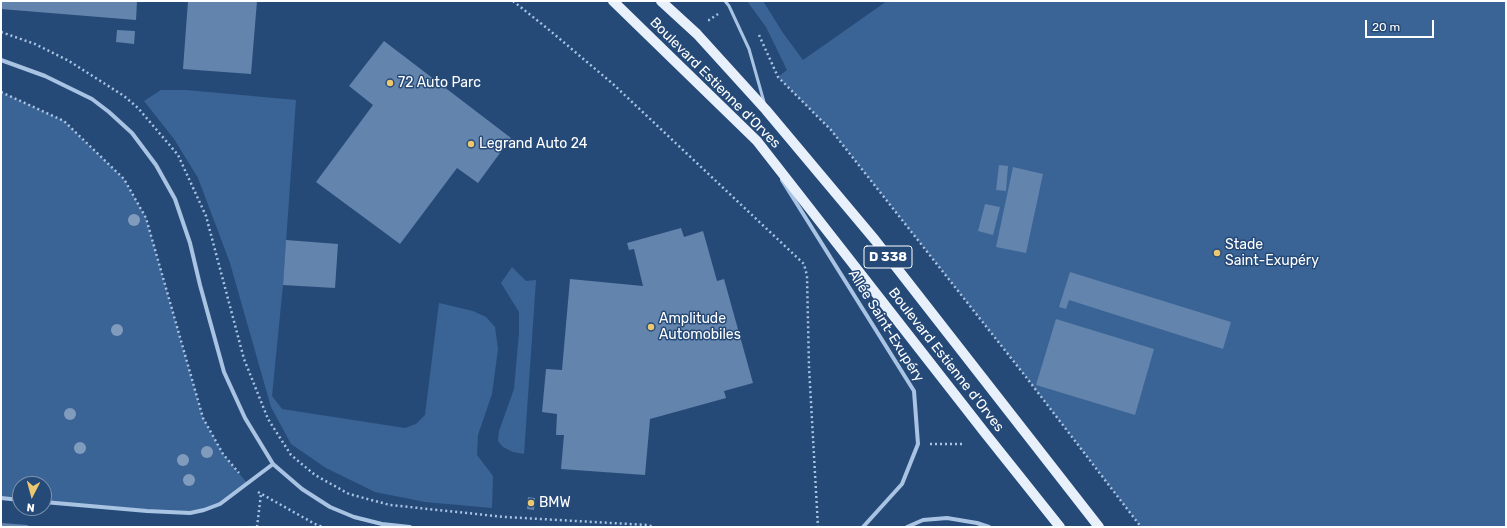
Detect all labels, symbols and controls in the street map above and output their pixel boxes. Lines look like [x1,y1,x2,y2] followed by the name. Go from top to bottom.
[1367,12,1436,38] scale bar
[646,14,784,152] street label: Boulevard Estienne d'Orves
[1372,20,1400,34] text: 20 m
[398,75,481,91] place label: 72 Auto Parc
[385,78,395,88] marker: 72 Auto Parc
[479,136,588,152] place label: Legrand Auto 24
[466,139,476,149] marker: Legrand Auto 24
[1225,237,1319,270] place label: Stade Saint-Exupéry
[864,246,912,268] road number: D 338
[1212,248,1222,258] marker: Stade Saint-Exupéry
[845,267,927,385] street label: Allée Saint-Exupéry
[885,285,1007,435] street label: Boulevard Estienne d'Orves
[659,311,741,344] place label: Amplitude Automobiles
[646,322,656,332] marker: Amplitude Automobiles
[12,476,52,516] north arrow
[539,495,571,511] place label: BMW
[526,498,536,508] marker: BMW
[26,501,35,514] text: N

